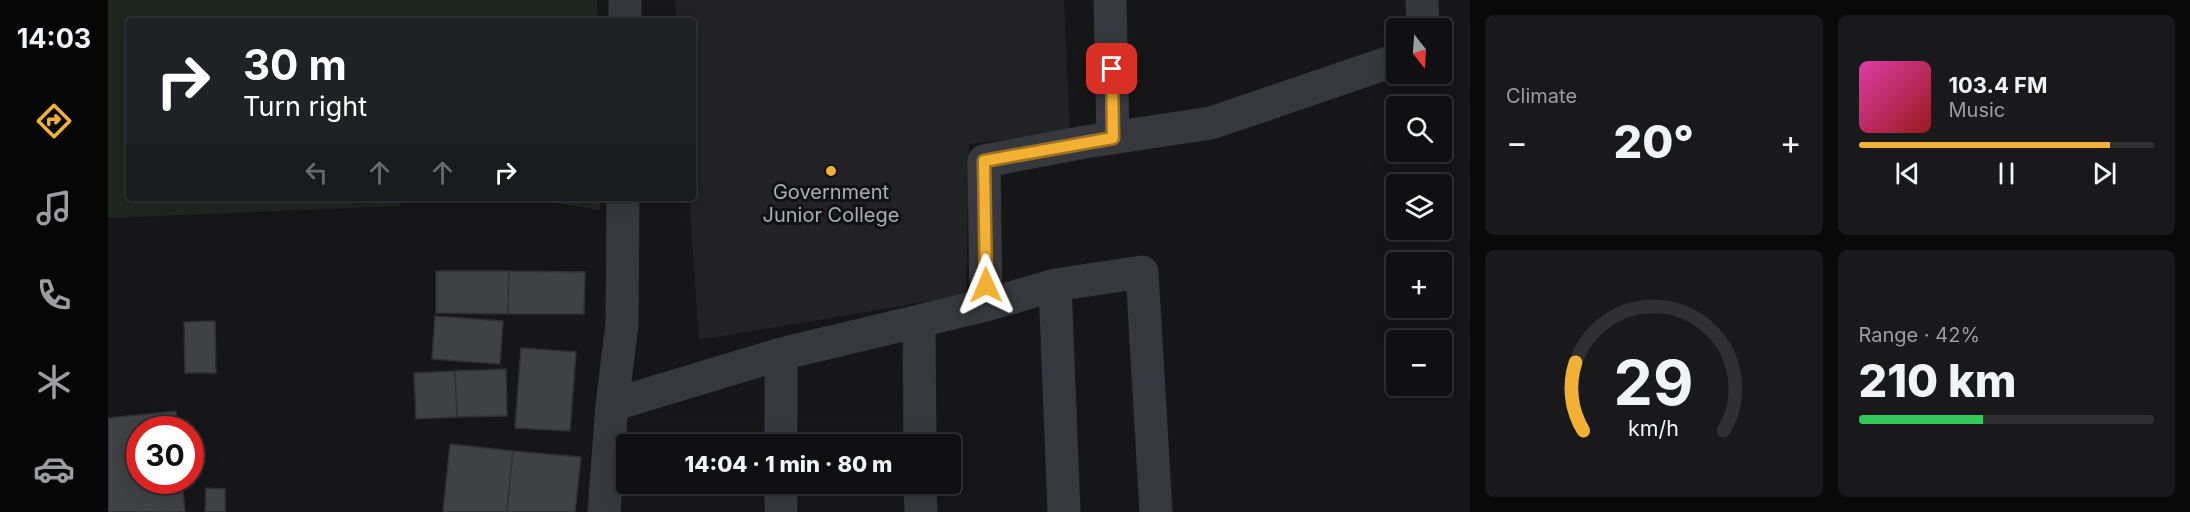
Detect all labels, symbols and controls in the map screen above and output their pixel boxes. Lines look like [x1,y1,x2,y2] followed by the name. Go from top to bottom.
[1386,18,1452,84] north arrow
[1386,18,1452,396] map controls
[17,22,91,55] text: 14:03
[243,39,347,90] text: 30 m
[144,42,222,120] icon: right
[1086,43,1137,94] pin
[1095,52,1128,85] icon: arrive
[1949,72,2047,98] text: 103.4 FM
[1506,84,1577,108] text: Climate
[243,90,367,123] text: Turn right
[1386,96,1452,162] button: search
[1949,98,2005,122] text: Music
[33,100,75,142] icon: directions
[1613,114,1694,169] text: 20°
[1506,122,1528,162] text: −
[1780,122,1801,162] text: +
[300,156,333,189] icon: left
[363,156,396,189] icon: ahead
[426,156,459,189] icon: ahead
[489,156,522,189] icon: right
[1891,157,1924,190] icon: previous
[1990,157,2023,190] icon: pause
[2088,157,2121,190] icon: next
[824,164,838,178] marker: Government Junior College
[1386,174,1452,240] button: layers
[763,180,899,227] place label: Government Junior College
[33,187,75,229] icon: music
[1386,252,1452,318] button: +
[954,253,1018,317] position arrow
[33,274,75,316] icon: phone
[1859,323,1980,347] text: Range · 42%
[1386,330,1452,396] button: −
[1614,345,1694,420] text: 29
[1859,353,2016,408] text: 210 km
[33,361,75,403] icon: climate
[1628,415,1679,441] text: km/h
[126,416,204,494] speed limit sign: 30
[33,448,75,490] icon: car
[685,451,892,477] text: 14:04 · 1 min · 80 m

